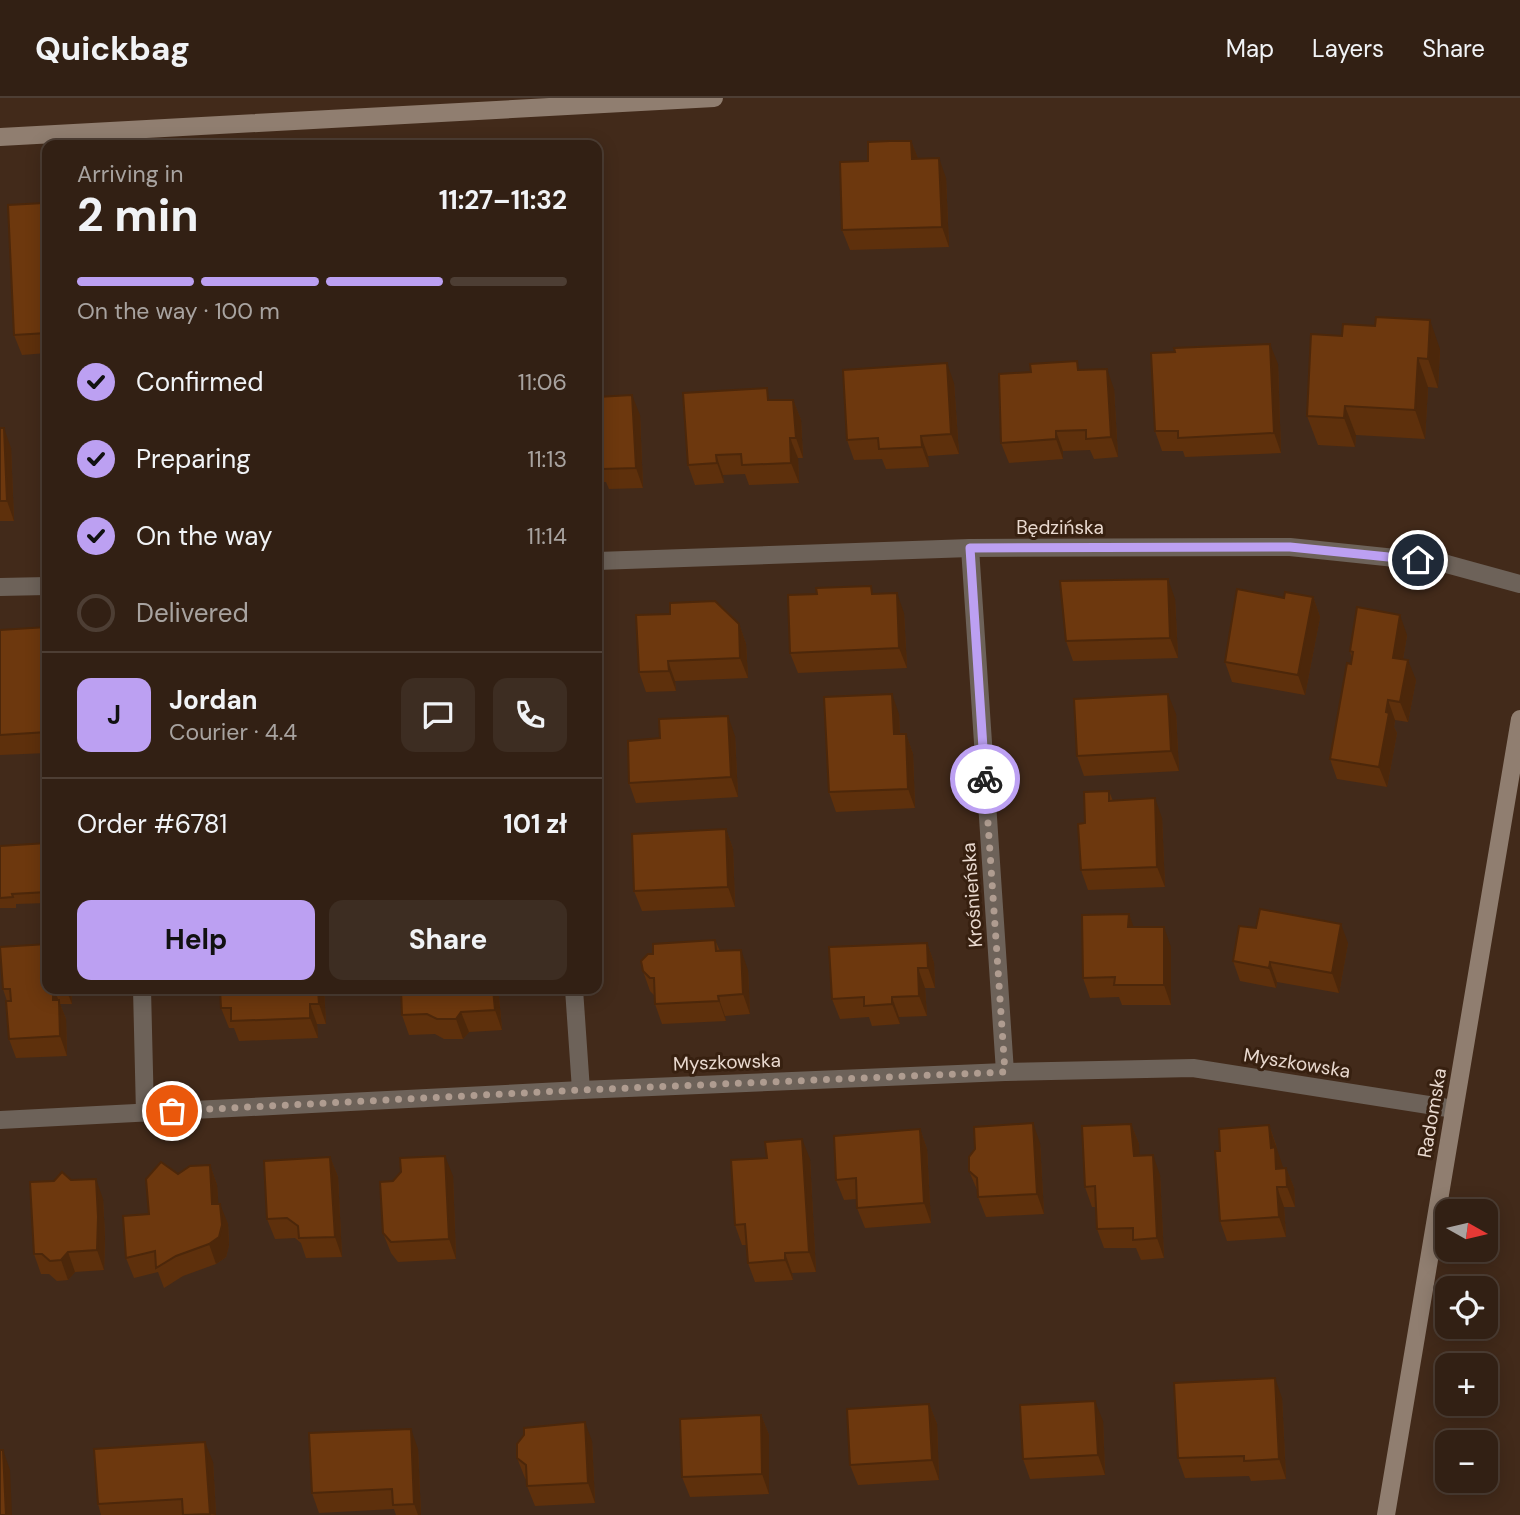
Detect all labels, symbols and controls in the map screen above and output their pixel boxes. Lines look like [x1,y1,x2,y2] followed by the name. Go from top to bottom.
[35,27,190,70] text: Quickbag
[1226,33,1274,64] text: Map
[1312,33,1384,64] text: Layers
[1422,33,1485,64] text: Share
[77,159,183,189] text: Arriving in
[439,183,567,217] text: 11:27–11:32
[77,185,199,245] text: 2 min
[77,296,280,326] text: On the way · 100 m
[77,363,115,401] icon: check
[136,365,263,399] text: Confirmed
[518,367,567,397] text: 11:06
[77,440,115,478] icon: check
[136,442,251,476] text: Preparing
[527,444,567,474] text: 11:13
[1016,515,1104,540] street label: Będzińska
[77,517,115,555] icon: check
[136,519,272,553] text: On the way
[527,521,567,551] text: 11:14
[1388,530,1448,590] pin
[1399,541,1437,579] icon: home
[136,596,249,630] text: Delivered
[401,678,475,752] button: chat
[493,678,567,752] button: phone
[169,683,258,717] text: Jordan
[107,698,121,732] text: J
[169,717,297,747] text: Courier · 4.4
[950,744,1020,814] courier
[966,760,1004,798] icon: bike
[77,807,227,841] text: Order #6781
[503,807,567,841] text: 101 zł
[956,842,988,948] street label: Krośnieńska
[77,900,315,980] button: Help
[329,900,567,980] button: Share
[1242,1042,1352,1084] street label: Myszkowska
[673,1048,781,1076] street label: Myszkowska
[1412,1066,1452,1160] street label: Radomska
[142,1081,202,1141] pin
[153,1092,191,1130] icon: bag
[1435,1199,1498,1262] north arrow
[1435,1199,1498,1493] map controls
[1435,1276,1498,1339] button: locate
[1435,1353,1498,1416] button: +
[1435,1430,1498,1493] button: −

